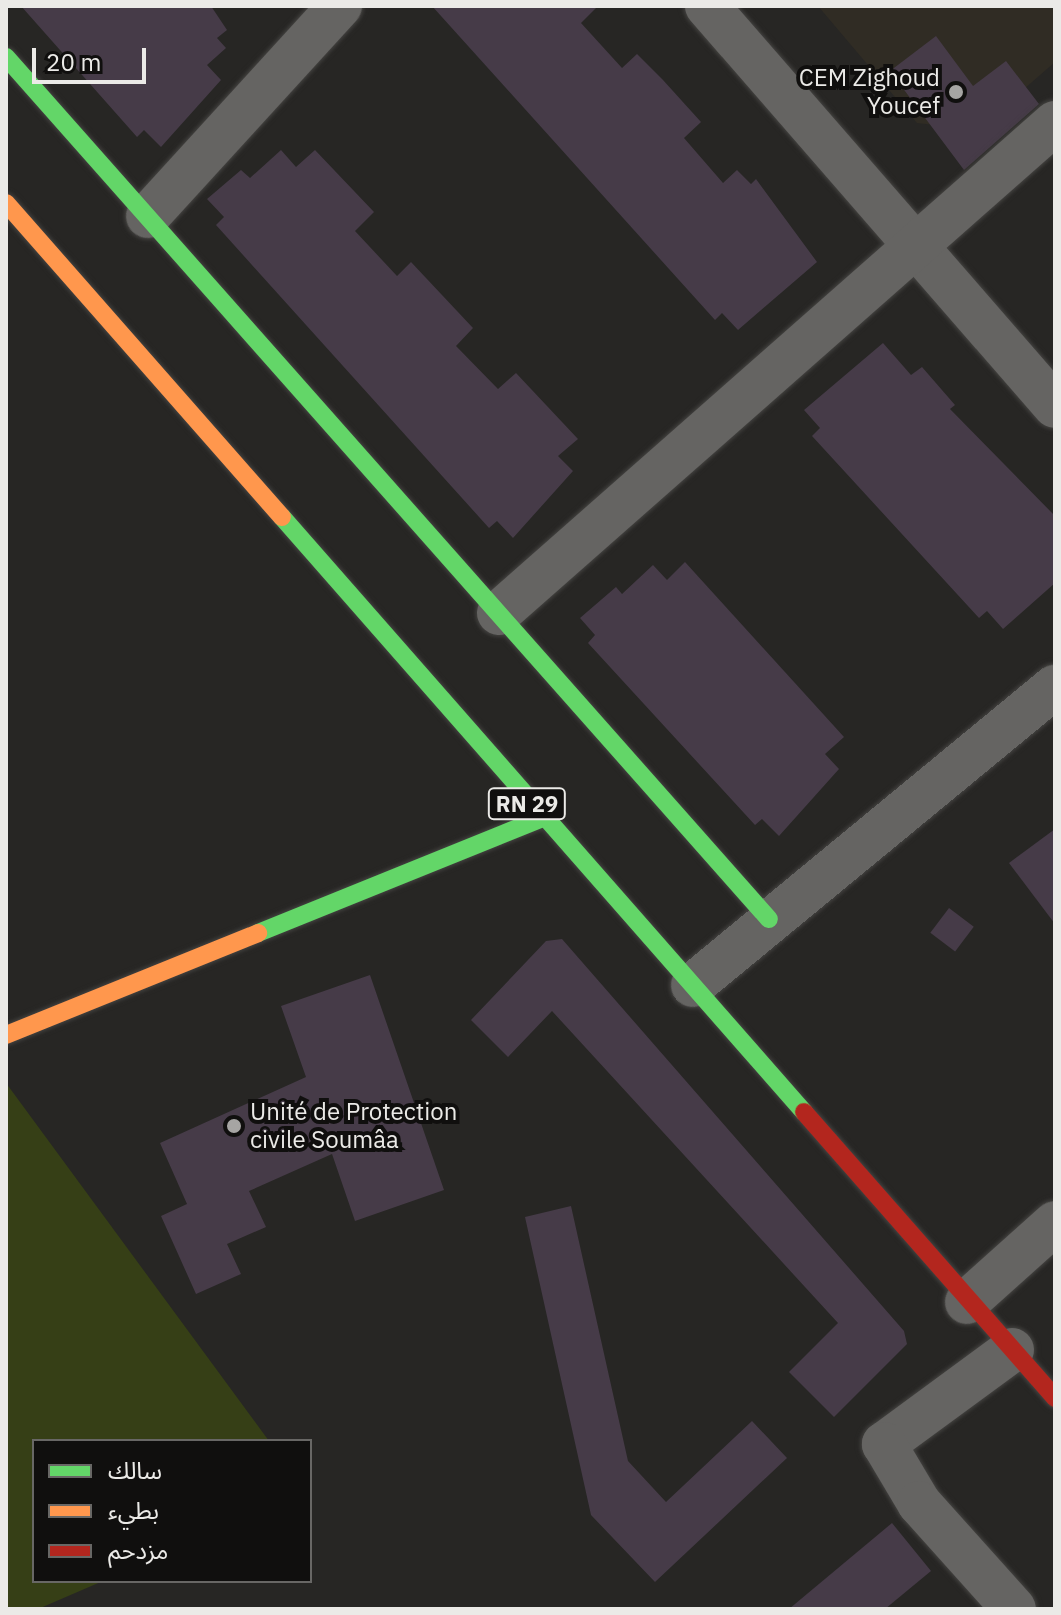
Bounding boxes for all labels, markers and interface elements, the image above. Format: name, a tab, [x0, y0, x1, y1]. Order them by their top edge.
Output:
scale bar	[36, 32, 150, 82]
text: 20 m	[46, 46, 101, 78]
place label: CEM Zighoud Youcef	[799, 64, 940, 120]
marker: CEM Zighoud Youcef	[947, 83, 965, 101]
road number: RN 29	[487, 786, 567, 822]
place label: Unité de Protection civile Soumâa	[250, 1098, 457, 1154]
marker: Unité de Protection civile Soumâa	[225, 1117, 243, 1135]
legend	[32, 1439, 312, 1583]
text: سالك	[108, 1454, 162, 1486]
text: بطيء	[108, 1494, 159, 1526]
text: مزدحم	[108, 1534, 168, 1566]

